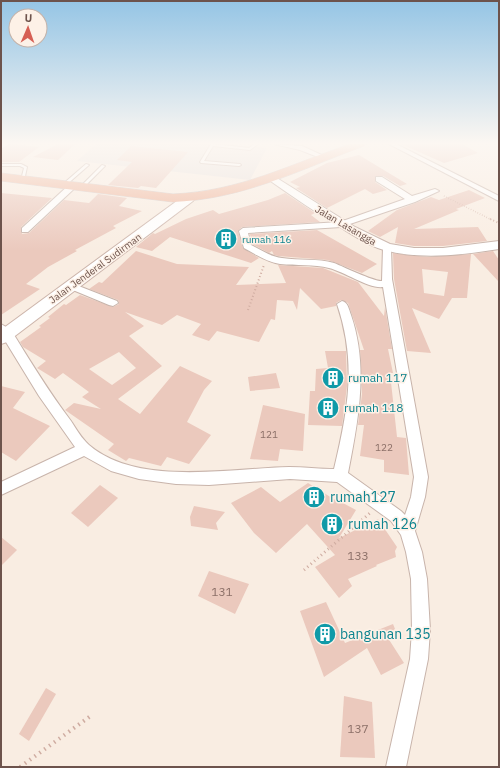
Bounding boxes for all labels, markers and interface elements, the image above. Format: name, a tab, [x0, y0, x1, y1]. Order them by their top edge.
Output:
north arrow	[8, 8, 48, 48]
text: U	[24, 11, 32, 25]
street label: Jalan Lasangga	[313, 203, 379, 249]
building icon: rumah 116	[213, 226, 239, 252]
street label: Jalan Jenderal Sudirman	[46, 230, 144, 306]
place label: rumah 116	[242, 233, 291, 246]
building icon: rumah 117	[320, 365, 346, 391]
place label: rumah 117	[348, 370, 407, 385]
building icon: rumah 118	[315, 395, 341, 421]
place label: rumah 118	[344, 400, 403, 415]
house number: 121	[260, 428, 278, 441]
house number: 122	[375, 441, 393, 454]
building icon: rumah127	[301, 484, 327, 510]
place label: rumah127	[330, 488, 396, 506]
building icon: rumah 126	[319, 511, 345, 537]
place label: rumah 126	[348, 515, 417, 533]
house number: 133	[347, 548, 369, 563]
house number: 131	[211, 584, 233, 599]
building icon: bangunan 135	[312, 621, 338, 647]
place label: bangunan 135	[340, 625, 431, 643]
house number: 137	[347, 721, 369, 736]

